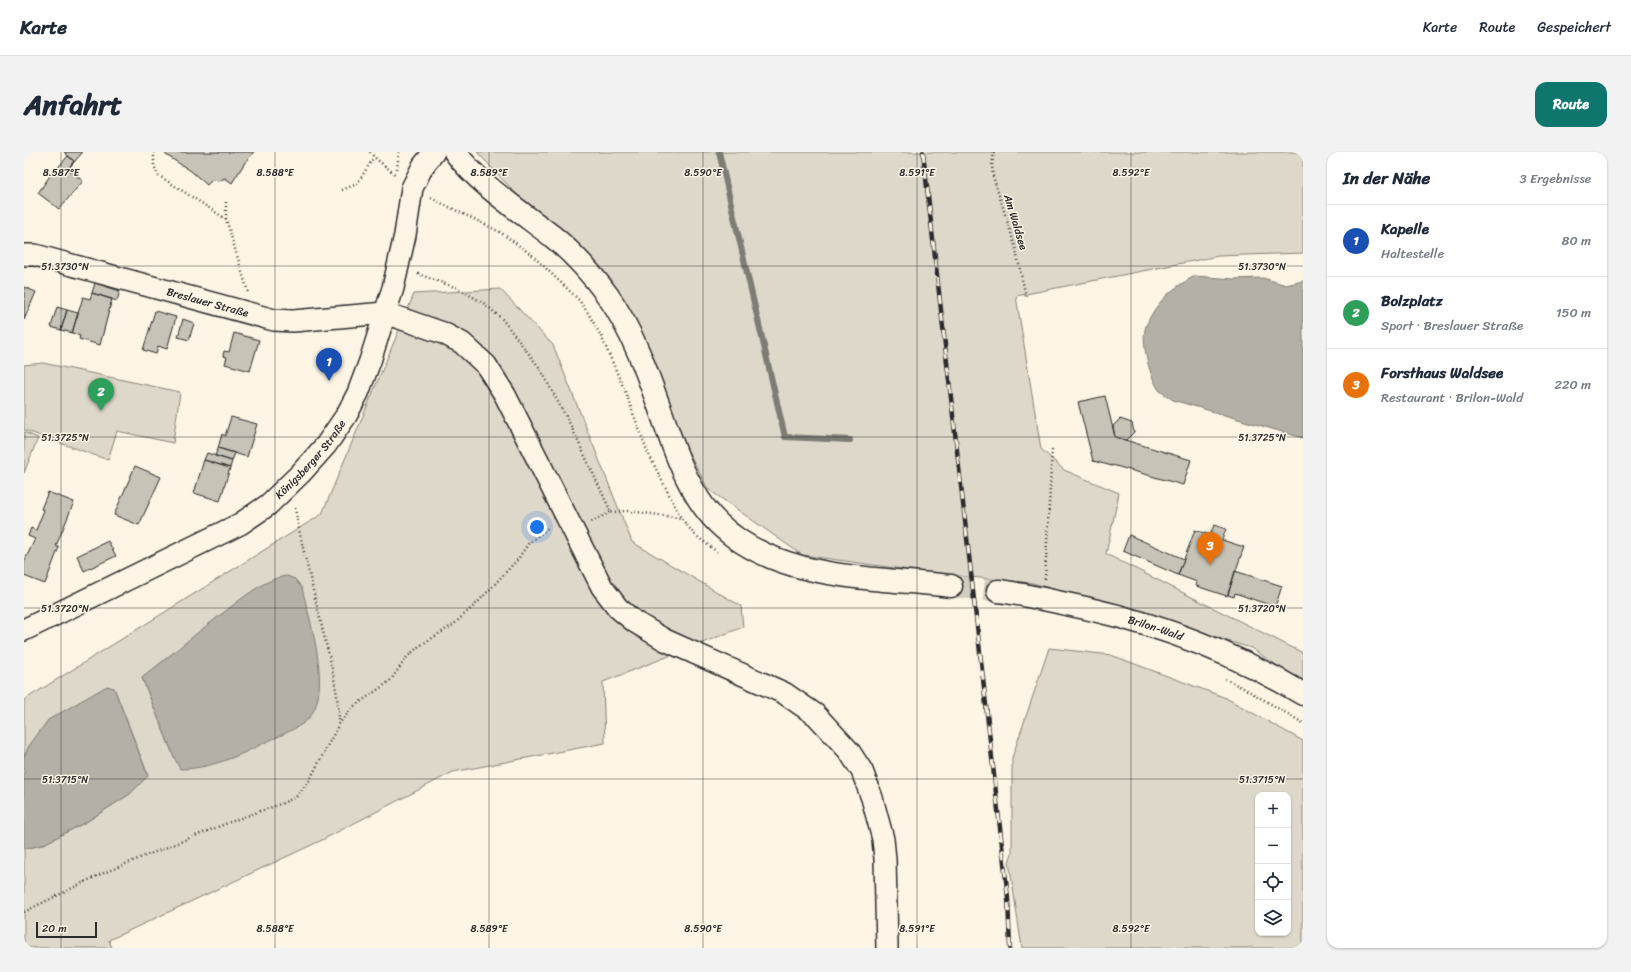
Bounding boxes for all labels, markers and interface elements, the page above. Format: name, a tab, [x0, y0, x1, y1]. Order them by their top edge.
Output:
text: Karte	[20, 11, 67, 44]
text: Karte	[1423, 15, 1457, 40]
text: Route	[1479, 15, 1515, 40]
text: Gespeichert	[1537, 15, 1611, 40]
text: Anfahrt	[24, 80, 122, 129]
button: Route	[1535, 82, 1607, 127]
text: In der Nähe	[1343, 163, 1430, 193]
text: 8.587°E	[43, 164, 81, 182]
text: 8.588°E	[256, 164, 295, 182]
text: 8.589°E	[470, 164, 509, 182]
text: 8.590°E	[684, 164, 723, 182]
text: 8.591°E	[899, 164, 936, 182]
text: 8.592°E	[1113, 164, 1151, 182]
text: 3 Ergebnisse	[1520, 167, 1591, 190]
street label: Am Waldsee	[998, 191, 1033, 253]
text: Kapelle	[1381, 216, 1429, 242]
text: 1	[1353, 229, 1359, 252]
text: 80 m	[1562, 229, 1591, 252]
text: Haltestelle	[1381, 242, 1444, 265]
text: 51.3730°N	[41, 258, 89, 276]
text: 51.3730°N	[1238, 258, 1286, 276]
street label: Breslauer Straße	[164, 282, 252, 323]
text: Bolzplatz	[1381, 288, 1443, 314]
text: 2	[1352, 301, 1360, 324]
text: 150 m	[1556, 301, 1591, 324]
text: Sport · Breslauer Straße	[1381, 314, 1523, 337]
pin: 1	[316, 348, 342, 381]
text: Forsthaus Waldsee	[1381, 360, 1503, 386]
text: 3	[1352, 373, 1360, 396]
text: 220 m	[1554, 373, 1591, 396]
pin: 2	[88, 378, 114, 411]
text: Restaurant · Brilon-Wald	[1381, 386, 1523, 409]
street label: Königsberger Straße	[270, 415, 351, 504]
text: 51.3725°N	[41, 429, 89, 447]
text: 51.3725°N	[1238, 429, 1286, 447]
your location	[527, 517, 547, 537]
pin: 3	[1197, 532, 1223, 565]
text: 51.3720°N	[41, 600, 89, 618]
text: 51.3720°N	[1238, 600, 1286, 618]
street label: Brilon-Wald	[1126, 610, 1187, 646]
text: 51.3715°N	[42, 771, 88, 789]
text: 51.3715°N	[1239, 771, 1285, 789]
map controls	[1255, 792, 1291, 936]
button: +	[1255, 792, 1291, 828]
button: −	[1255, 828, 1291, 864]
button: locate	[1255, 864, 1291, 900]
button: layers	[1255, 900, 1291, 936]
text: 20 m	[42, 919, 67, 938]
scale bar	[36, 920, 97, 939]
text: 8.588°E	[256, 920, 295, 938]
text: 8.589°E	[470, 920, 509, 938]
text: 8.590°E	[684, 920, 723, 938]
text: 8.591°E	[899, 920, 936, 938]
text: 8.592°E	[1113, 920, 1151, 938]

